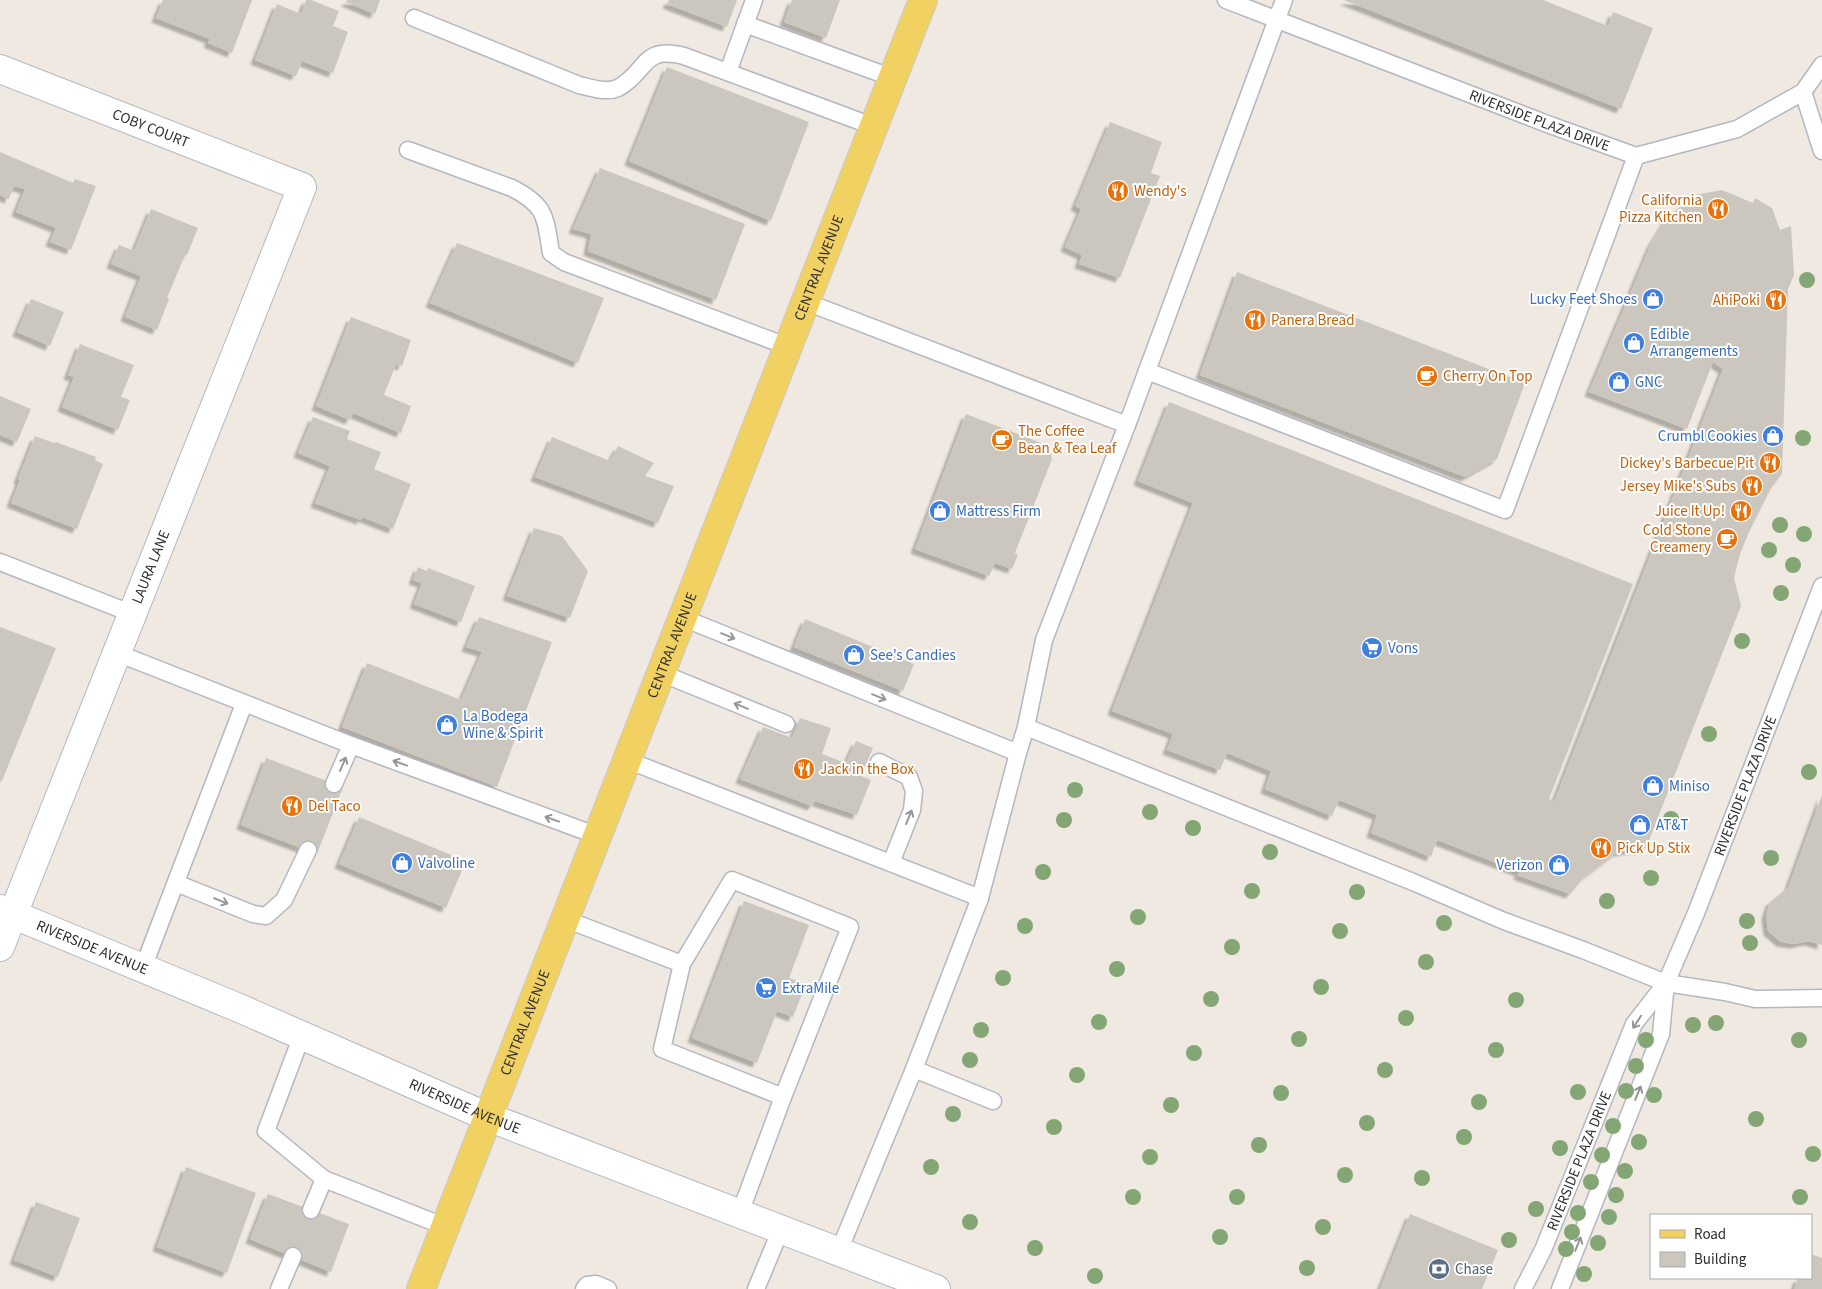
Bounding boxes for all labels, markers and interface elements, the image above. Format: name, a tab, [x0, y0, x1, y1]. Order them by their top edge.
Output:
street label: RIVERSIDE PLAZA DRIVE	[1466, 84, 1613, 156]
street label: COBY COURT	[109, 103, 192, 152]
restaurant icon: Wendy's	[1106, 179, 1130, 203]
place label: Wendy's	[1134, 181, 1187, 202]
place label: California Pizza Kitchen	[1619, 190, 1702, 228]
restaurant icon: California Pizza Kitchen	[1706, 197, 1730, 221]
street label: CENTRAL AVENUE	[789, 212, 849, 324]
shop icon: Lucky Feet Shoes	[1641, 287, 1665, 311]
restaurant icon: AhiPoki	[1764, 288, 1788, 312]
place label: Lucky Feet Shoes	[1529, 289, 1637, 310]
place label: AhiPoki	[1713, 290, 1760, 311]
restaurant icon: Panera Bread	[1243, 308, 1267, 332]
place label: Panera Bread	[1271, 310, 1354, 331]
place label: Edible Arrangements	[1650, 324, 1738, 362]
shop icon: Edible Arrangements	[1622, 331, 1646, 355]
cafe icon: Cherry On Top	[1415, 364, 1439, 388]
place label: Cherry On Top	[1443, 366, 1533, 387]
shop icon: GNC	[1607, 370, 1631, 394]
place label: GNC	[1635, 372, 1663, 393]
place label: The Coffee Bean & Tea Leaf	[1018, 421, 1117, 459]
shop icon: Crumbl Cookies	[1761, 424, 1785, 448]
place label: Crumbl Cookies	[1658, 426, 1757, 447]
cafe icon: The Coffee Bean & Tea Leaf	[990, 428, 1014, 452]
restaurant icon: Dickey's Barbecue Pit	[1758, 451, 1782, 475]
place label: Dickey's Barbecue Pit	[1620, 453, 1754, 474]
restaurant icon: Jersey Mike's Subs	[1740, 474, 1764, 498]
place label: Jersey Mike's Subs	[1620, 476, 1736, 497]
shop icon: Mattress Firm	[928, 499, 952, 523]
restaurant icon: Juice It Up!	[1729, 499, 1753, 523]
place label: Mattress Firm	[956, 501, 1041, 522]
place label: Juice It Up!	[1655, 501, 1725, 522]
place label: Cold Stone Creamery	[1643, 520, 1711, 558]
street label: LAURA LANE	[127, 527, 175, 607]
cafe icon: Cold Stone Creamery	[1715, 527, 1739, 551]
street label: CENTRAL AVENUE	[642, 589, 702, 701]
one-way arrow	[720, 632, 735, 641]
supermarket icon: Vons	[1360, 636, 1384, 660]
place label: Vons	[1388, 638, 1418, 659]
shop icon: See's Candies	[842, 643, 866, 667]
place label: See's Candies	[870, 645, 956, 666]
one-way arrow	[871, 693, 886, 702]
one-way arrow	[734, 700, 749, 710]
place label: La Bodega Wine & Spirit	[463, 706, 543, 744]
street label: RIVERSIDE PLAZA DRIVE	[1708, 712, 1782, 859]
shop icon: La Bodega Wine & Spirit	[435, 713, 459, 737]
one-way arrow	[338, 757, 348, 772]
restaurant icon: Jack in the Box	[792, 757, 816, 781]
one-way arrow	[392, 758, 408, 767]
place label: Jack in the Box	[820, 759, 914, 780]
shop icon: Miniso	[1641, 774, 1665, 798]
place label: Miniso	[1669, 776, 1710, 797]
restaurant icon: Del Taco	[280, 794, 304, 818]
place label: Del Taco	[308, 796, 361, 817]
one-way arrow	[905, 810, 914, 826]
shop icon: AT&T	[1628, 813, 1652, 837]
one-way arrow	[545, 814, 560, 823]
place label: AT&T	[1656, 815, 1689, 836]
restaurant icon: Pick Up Stix	[1589, 836, 1613, 860]
place label: Pick Up Stix	[1617, 838, 1691, 859]
shop icon: Valvoline	[390, 851, 414, 875]
place label: Valvoline	[418, 853, 475, 874]
shop icon: Verizon	[1547, 853, 1571, 877]
place label: Verizon	[1497, 855, 1543, 876]
one-way arrow	[213, 897, 228, 907]
street label: RIVERSIDE AVENUE	[33, 915, 152, 980]
street label: CENTRAL AVENUE	[495, 966, 555, 1079]
supermarket icon: ExtraMile	[754, 976, 778, 1000]
place label: ExtraMile	[782, 978, 839, 999]
one-way arrow	[1632, 1015, 1642, 1029]
street label: RIVERSIDE AVENUE	[406, 1073, 524, 1139]
one-way arrow	[1634, 1085, 1643, 1101]
street label: RIVERSIDE PLAZA DRIVE	[1541, 1088, 1617, 1234]
legend	[1650, 1214, 1812, 1279]
text: Road	[1694, 1224, 1726, 1245]
one-way arrow	[1574, 1237, 1583, 1252]
text: Building	[1694, 1249, 1747, 1270]
bank icon: Chase	[1427, 1257, 1451, 1281]
place label: Chase	[1455, 1259, 1493, 1280]

